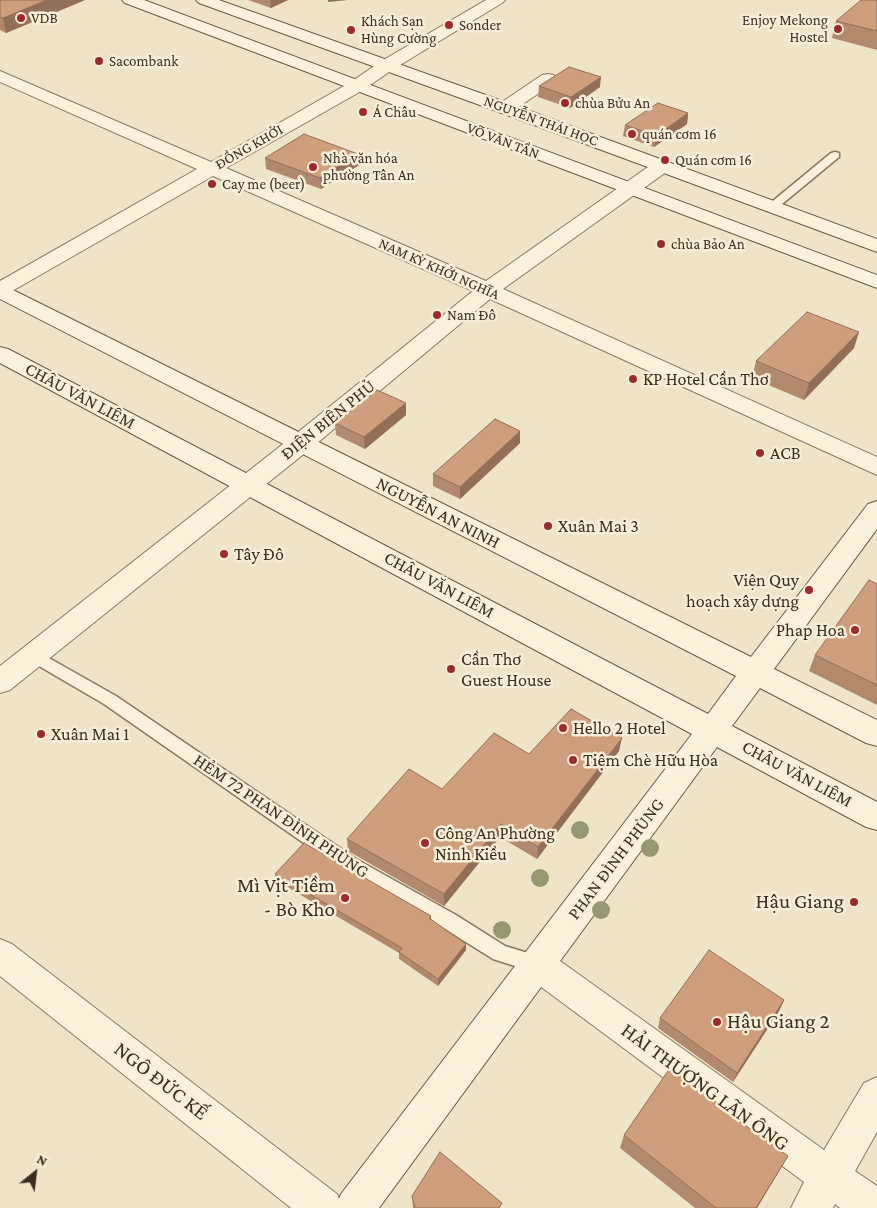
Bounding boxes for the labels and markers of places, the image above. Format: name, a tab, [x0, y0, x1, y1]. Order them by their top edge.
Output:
place label: VDB	[31, 9, 58, 27]
place label: Enjoy Mekong Hostel	[742, 11, 828, 46]
marker: VDB	[15, 12, 27, 24]
place label: Khách Sạn Hùng Cường	[361, 12, 436, 47]
place label: Sonder	[459, 16, 501, 34]
marker: Sonder	[443, 19, 455, 31]
marker: Enjoy Mekong Hostel	[832, 23, 844, 35]
marker: Khách Sạn Hùng Cường	[345, 24, 357, 36]
place label: Sacombank	[109, 52, 178, 70]
marker: Sacombank	[93, 55, 105, 67]
place label: chùa Bửu An	[575, 94, 650, 112]
marker: chùa Bửu An	[559, 97, 571, 109]
place label: Á Châu	[373, 103, 416, 121]
marker: Á Châu	[357, 106, 369, 118]
place label: quán cơm 16	[642, 125, 717, 143]
marker: quán cơm 16	[626, 128, 638, 140]
place label: Nhà văn hóa phường Tân An	[323, 149, 414, 184]
place label: Quán cơm 16	[675, 151, 752, 169]
marker: Quán cơm 16	[659, 154, 671, 166]
marker: Nhà văn hóa phường Tân An	[307, 161, 319, 173]
place label: Cay me (beer)	[222, 175, 305, 193]
marker: Cay me (beer)	[206, 178, 218, 190]
place label: chùa Bảo An	[671, 235, 745, 253]
marker: chùa Bảo An	[655, 238, 667, 250]
place label: Nam Đô	[447, 306, 496, 324]
marker: Nam Đô	[431, 309, 443, 321]
place label: KP Hotel Cần Thơ	[643, 368, 769, 390]
marker: KP Hotel Cần Thơ	[627, 373, 639, 385]
place label: ACB	[770, 442, 801, 464]
marker: ACB	[754, 447, 766, 459]
place label: Xuân Mai 3	[558, 515, 639, 537]
marker: Xuân Mai 3	[542, 520, 554, 532]
place label: Tây Đô	[234, 543, 284, 565]
marker: Tây Đô	[218, 548, 230, 560]
place label: Viện Quy hoạch xây dựng	[686, 569, 799, 612]
marker: Viện Quy hoạch xây dựng	[803, 584, 815, 596]
place label: Phap Hoa	[776, 619, 845, 641]
marker: Phap Hoa	[849, 624, 861, 636]
place label: Cần Thơ Guest House	[461, 648, 552, 691]
marker: Cần Thơ Guest House	[445, 663, 457, 675]
place label: Hello 2 Hotel	[573, 717, 666, 739]
marker: Hello 2 Hotel	[557, 722, 569, 734]
place label: Xuân Mai 1	[51, 723, 129, 745]
marker: Xuân Mai 1	[35, 728, 47, 740]
place label: Tiệm Chè Hữu Hòa	[583, 749, 718, 771]
marker: Tiệm Chè Hữu Hòa	[567, 754, 579, 766]
place label: Công An Phường Ninh Kiều	[435, 822, 555, 864]
marker: Công An Phường Ninh Kiều	[419, 837, 431, 849]
place label: Mì Vịt Tiềm - Bò Kho	[237, 873, 335, 923]
place label: Hậu Giang	[755, 889, 844, 915]
marker: Mì Vịt Tiềm - Bò Kho	[339, 892, 351, 904]
marker: Hậu Giang	[848, 896, 860, 908]
place label: Hậu Giang 2	[727, 1009, 829, 1035]
marker: Hậu Giang 2	[711, 1016, 723, 1028]

